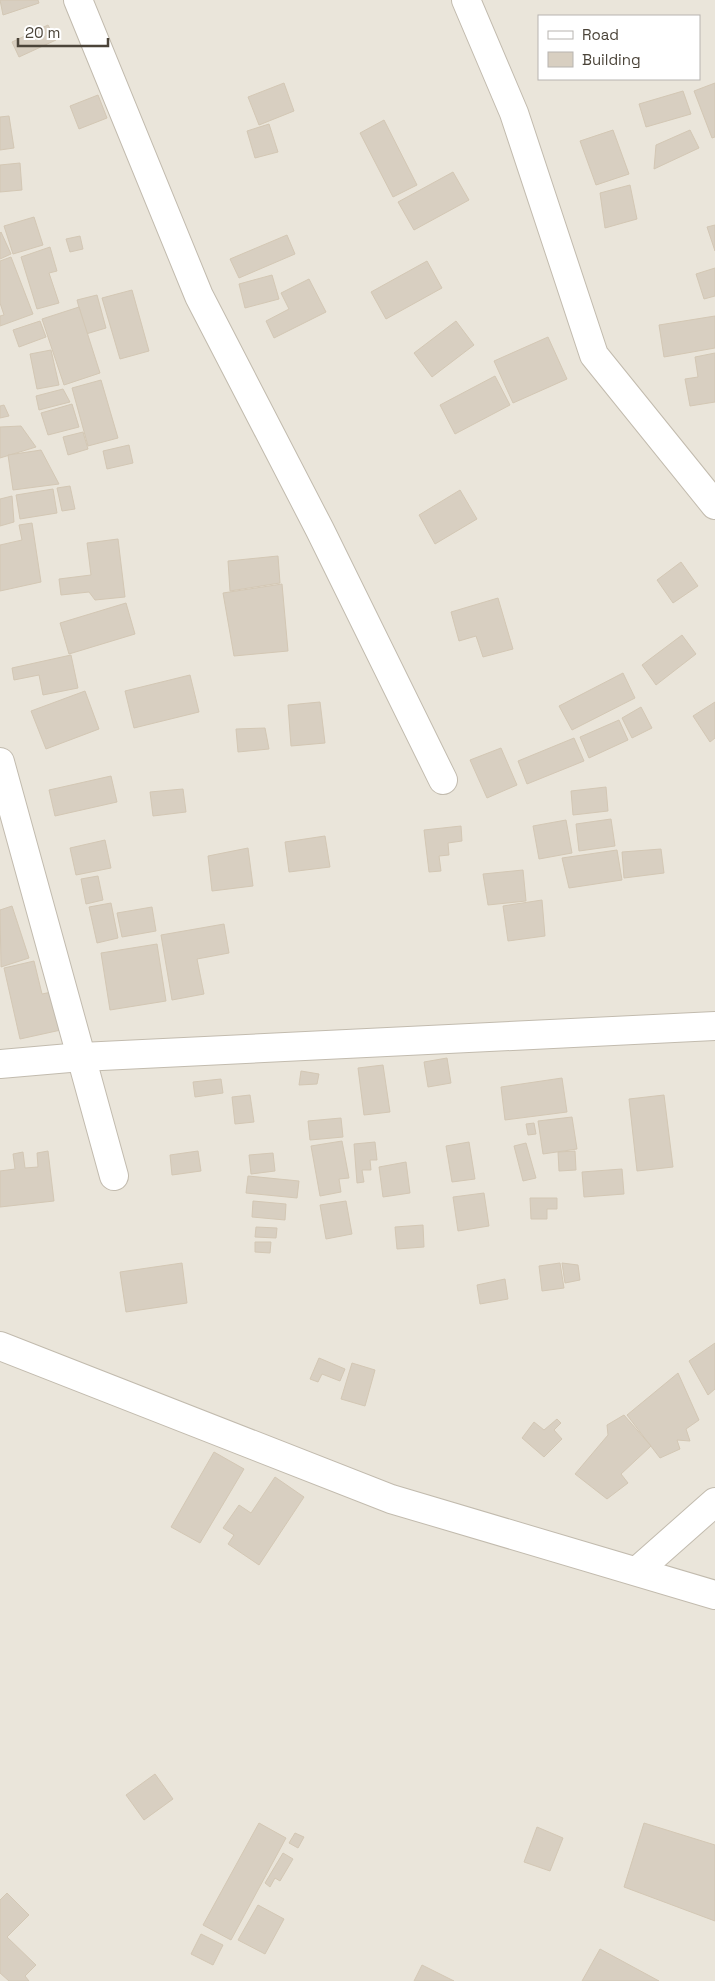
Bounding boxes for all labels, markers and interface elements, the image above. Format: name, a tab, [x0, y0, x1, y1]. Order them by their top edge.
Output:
scale bar	[18, 15, 108, 47]
legend	[538, 15, 700, 80]
text: 20 m	[25, 23, 60, 42]
text: Road	[582, 25, 619, 44]
text: Building	[582, 50, 641, 69]

